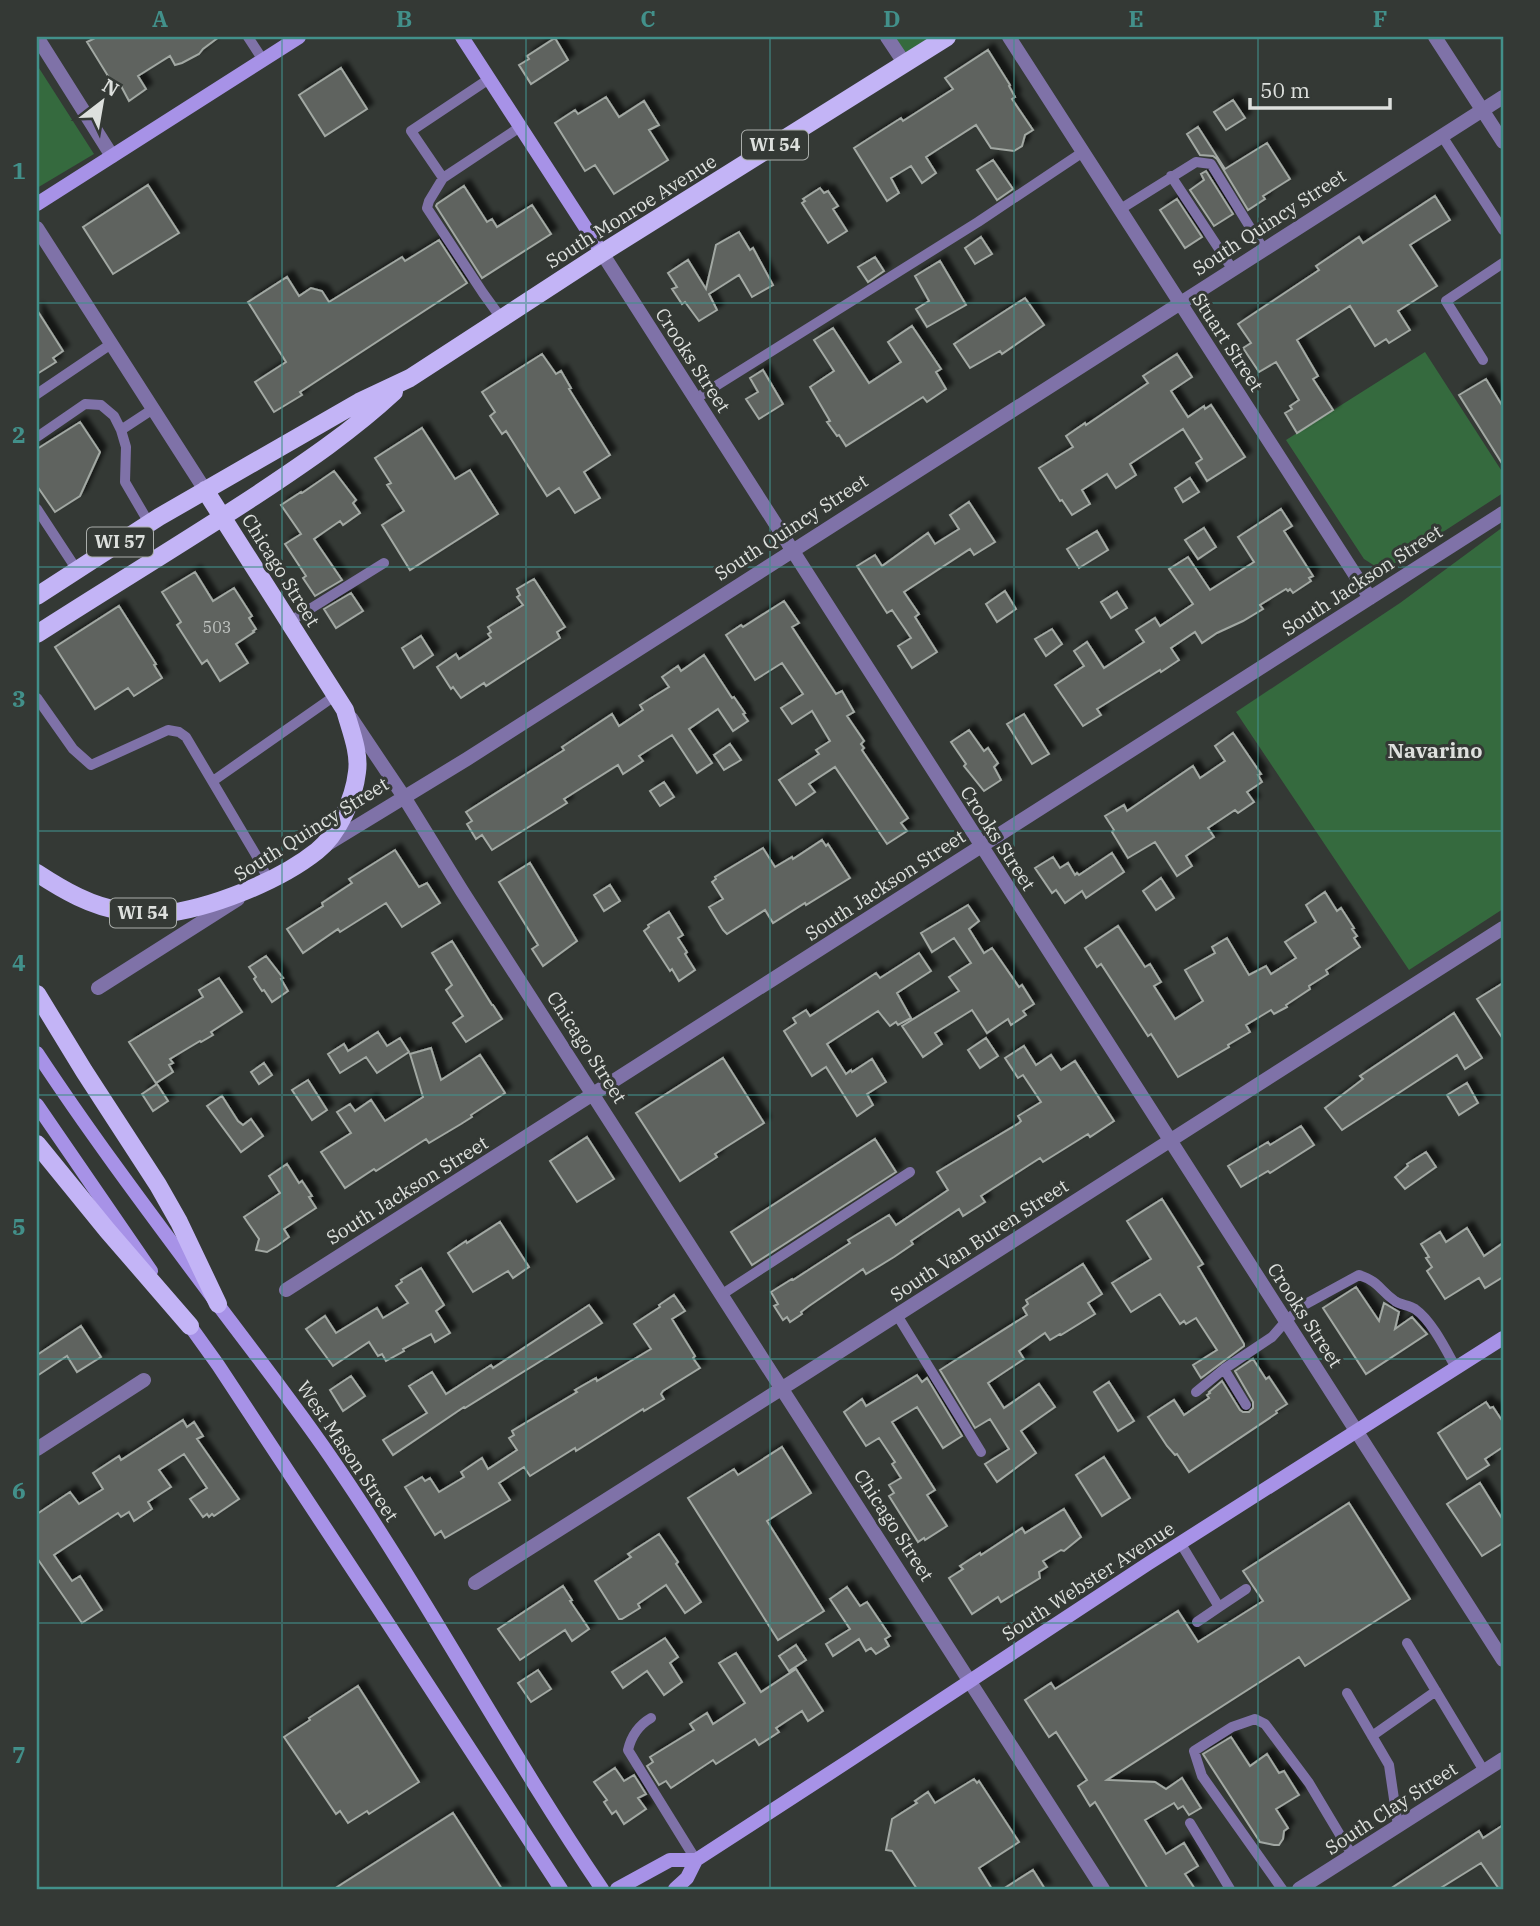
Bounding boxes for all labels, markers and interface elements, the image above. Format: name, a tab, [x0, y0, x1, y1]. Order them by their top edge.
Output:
text: A	[152, 3, 168, 33]
text: B	[396, 3, 412, 33]
text: C	[640, 3, 656, 33]
text: D	[883, 3, 901, 33]
text: E	[1128, 3, 1144, 33]
text: F	[1373, 3, 1387, 33]
north arrow	[66, 66, 136, 136]
scale bar	[1250, 66, 1390, 110]
text: N	[98, 73, 123, 102]
text: 50 m	[1260, 76, 1310, 104]
road number: WI 54	[742, 130, 808, 160]
street label: South Monroe Avenue	[541, 149, 721, 273]
text: 1	[12, 155, 26, 185]
street label: South Quincy Street	[1188, 163, 1350, 280]
street label: Stuart Street	[1187, 288, 1269, 396]
street label: Crooks Street	[650, 303, 736, 417]
text: 2	[12, 419, 26, 449]
street label: South Quincy Street	[710, 468, 872, 585]
street label: Chicago Street	[237, 509, 325, 631]
street label: South Jackson Street	[1277, 519, 1447, 641]
road number: WI 57	[87, 528, 153, 556]
house number: 503	[203, 617, 231, 637]
text: 3	[12, 683, 26, 713]
district label: Navarino	[1388, 736, 1482, 764]
street label: South Quincy Street	[229, 772, 393, 886]
street label: Crooks Street	[955, 781, 1041, 895]
street label: South Jackson Street	[800, 824, 970, 946]
road number: WI 54	[110, 898, 176, 928]
text: 4	[12, 947, 26, 977]
street label: Chicago Street	[542, 986, 632, 1108]
street label: South Jackson Street	[322, 1130, 493, 1250]
street label: South Van Buren Street	[885, 1173, 1073, 1307]
text: 5	[12, 1211, 26, 1241]
street label: Crooks Street	[1262, 1258, 1348, 1372]
street label: West Mason Street	[292, 1376, 404, 1526]
street label: Chicago Street	[849, 1464, 939, 1586]
text: 6	[12, 1475, 26, 1505]
street label: South Webster Avenue	[997, 1516, 1179, 1646]
text: 7	[12, 1739, 26, 1769]
street label: South Clay Street	[1320, 1756, 1462, 1860]

